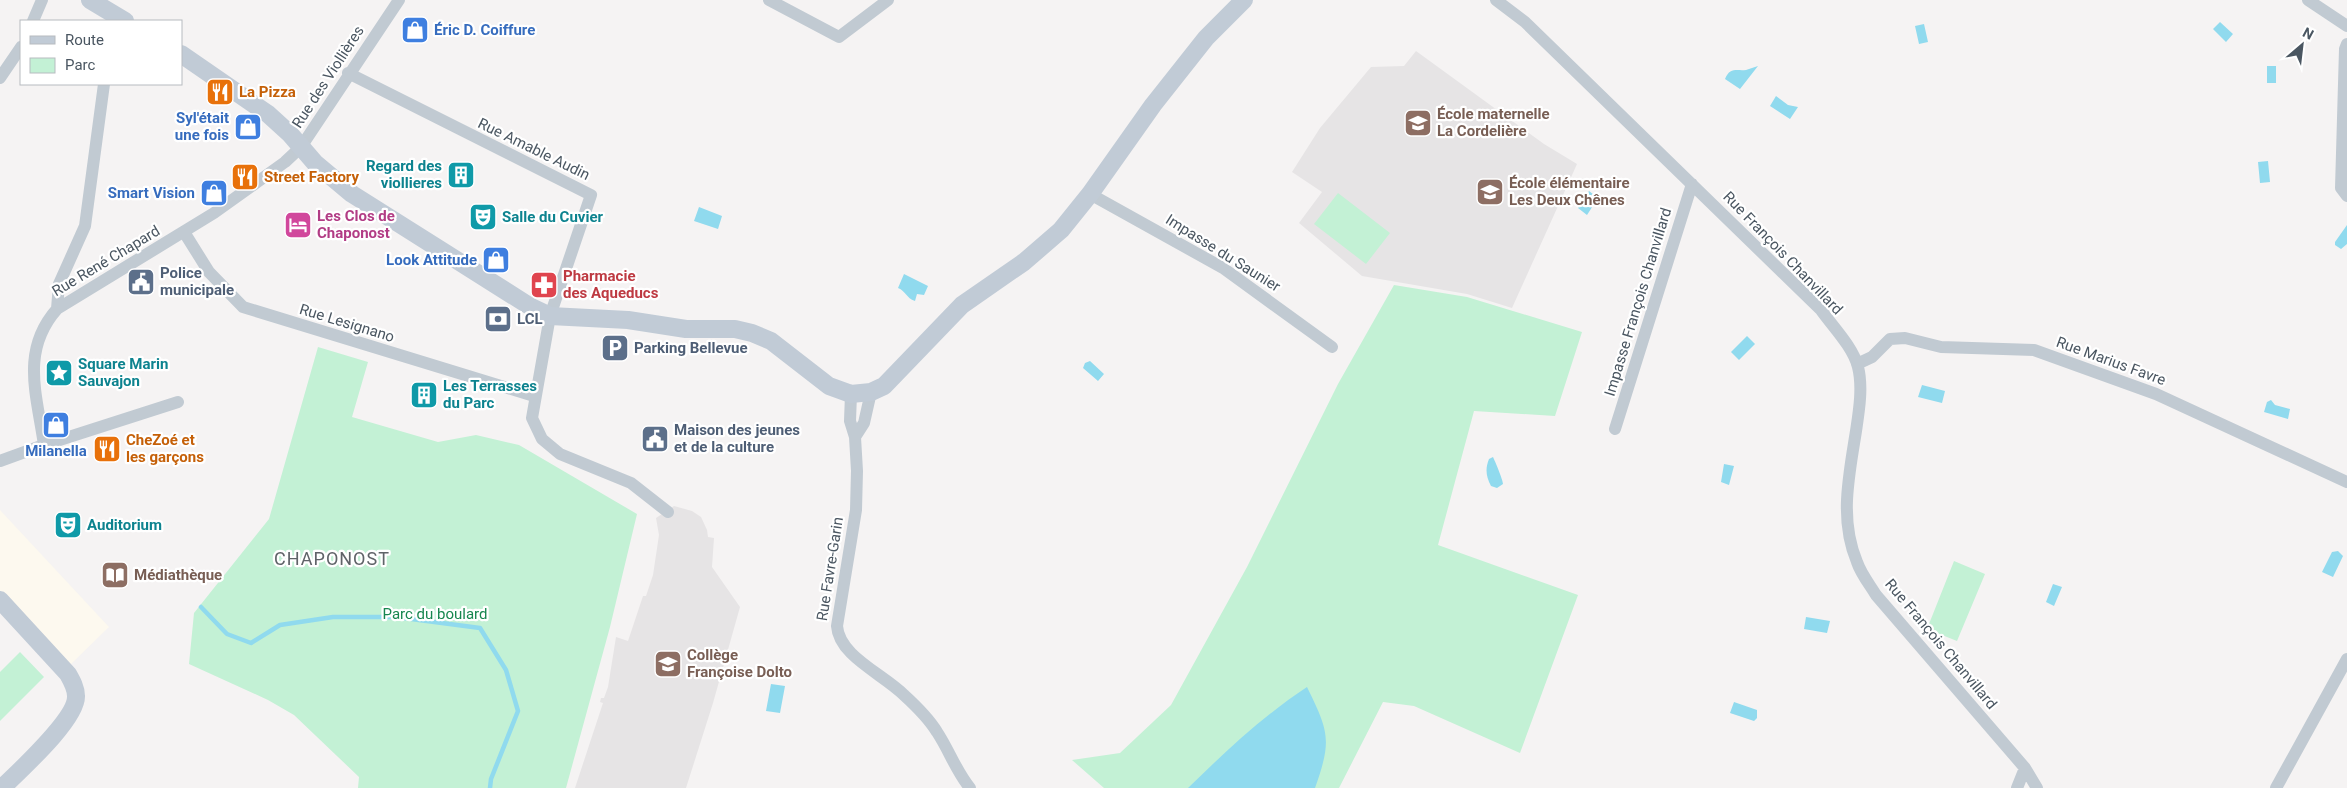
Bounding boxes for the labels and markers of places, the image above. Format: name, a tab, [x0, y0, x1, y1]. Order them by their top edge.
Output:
shop icon: Éric D. Coiffure	[400, 15, 430, 45]
place label: Éric D. Coiffure	[434, 21, 535, 39]
restaurant icon: La Pizza	[205, 77, 235, 107]
place label: La Pizza	[239, 83, 296, 101]
place label: École maternelle La Cordelière	[1437, 105, 1550, 140]
school or university icon: École maternelle La Cordelière	[1403, 108, 1433, 138]
place label: Syl'était une fois	[175, 109, 229, 144]
shop icon: Syl'était une fois	[233, 112, 263, 142]
place label: Regard des viollieres	[366, 157, 442, 192]
building icon: Regard des viollieres	[446, 160, 476, 190]
restaurant icon: Street Factory	[230, 162, 260, 192]
place label: Street Factory	[264, 168, 359, 186]
place label: École élémentaire Les Deux Chênes	[1509, 174, 1630, 209]
school or university icon: École élémentaire Les Deux Chênes	[1475, 177, 1505, 207]
shop icon: Smart Vision	[199, 178, 229, 208]
place label: Smart Vision	[108, 184, 195, 202]
theatre icon: Salle du Cuvier	[468, 202, 498, 232]
place label: Les Clos de Chaponost	[317, 207, 395, 242]
place label: Salle du Cuvier	[502, 208, 603, 226]
hotel icon: Les Clos de Chaponost	[283, 210, 313, 240]
shop icon: Look Attitude	[481, 245, 511, 275]
place label: Look Attitude	[386, 251, 477, 269]
place label: Police municipale	[160, 264, 234, 299]
public building icon: Police municipale	[126, 267, 156, 297]
place label: Pharmacie des Aqueducs	[563, 267, 659, 302]
pharmacy icon: Pharmacie des Aqueducs	[529, 270, 559, 300]
bank icon: LCL	[483, 304, 513, 334]
place label: LCL	[517, 310, 543, 328]
parking icon: Parking Bellevue	[600, 333, 630, 363]
place label: Parking Bellevue	[634, 339, 748, 357]
place label: Square Marin Sauvajon	[78, 355, 168, 390]
place icon: Square Marin Sauvajon	[44, 358, 74, 388]
place label: Les Terrasses du Parc	[443, 377, 537, 412]
building icon: Les Terrasses du Parc	[409, 380, 439, 410]
shop icon: Milanella	[41, 410, 71, 440]
place label: Maison des jeunes et de la culture	[674, 421, 800, 456]
public building icon: Maison des jeunes et de la culture	[640, 424, 670, 454]
place label: CheZoé et les garçons	[126, 431, 204, 466]
restaurant icon: CheZoé et les garçons	[92, 434, 122, 464]
place label: Milanella	[25, 442, 87, 460]
theatre icon: Auditorium	[53, 510, 83, 540]
place label: Auditorium	[87, 516, 162, 534]
library icon: Médiathèque	[100, 560, 130, 590]
place label: Médiathèque	[134, 566, 222, 584]
place label: Collège Françoise Dolto	[687, 646, 792, 681]
school or university icon: Collège Françoise Dolto	[653, 649, 683, 679]

